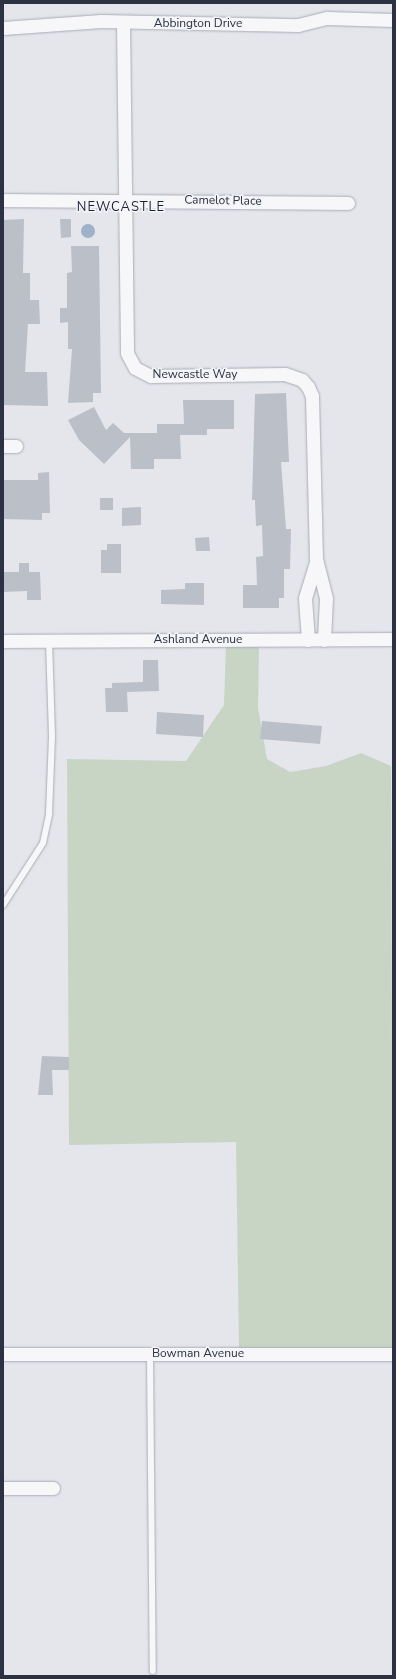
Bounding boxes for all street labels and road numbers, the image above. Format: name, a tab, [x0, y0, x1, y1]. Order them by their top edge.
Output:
street label: Abbington Drive	[154, 17, 242, 31]
street label: Camelot Place	[184, 193, 262, 209]
street label: Newcastle Way	[153, 368, 237, 382]
street label: Ashland Avenue	[154, 633, 242, 647]
street label: Bowman Avenue	[152, 1347, 244, 1361]

